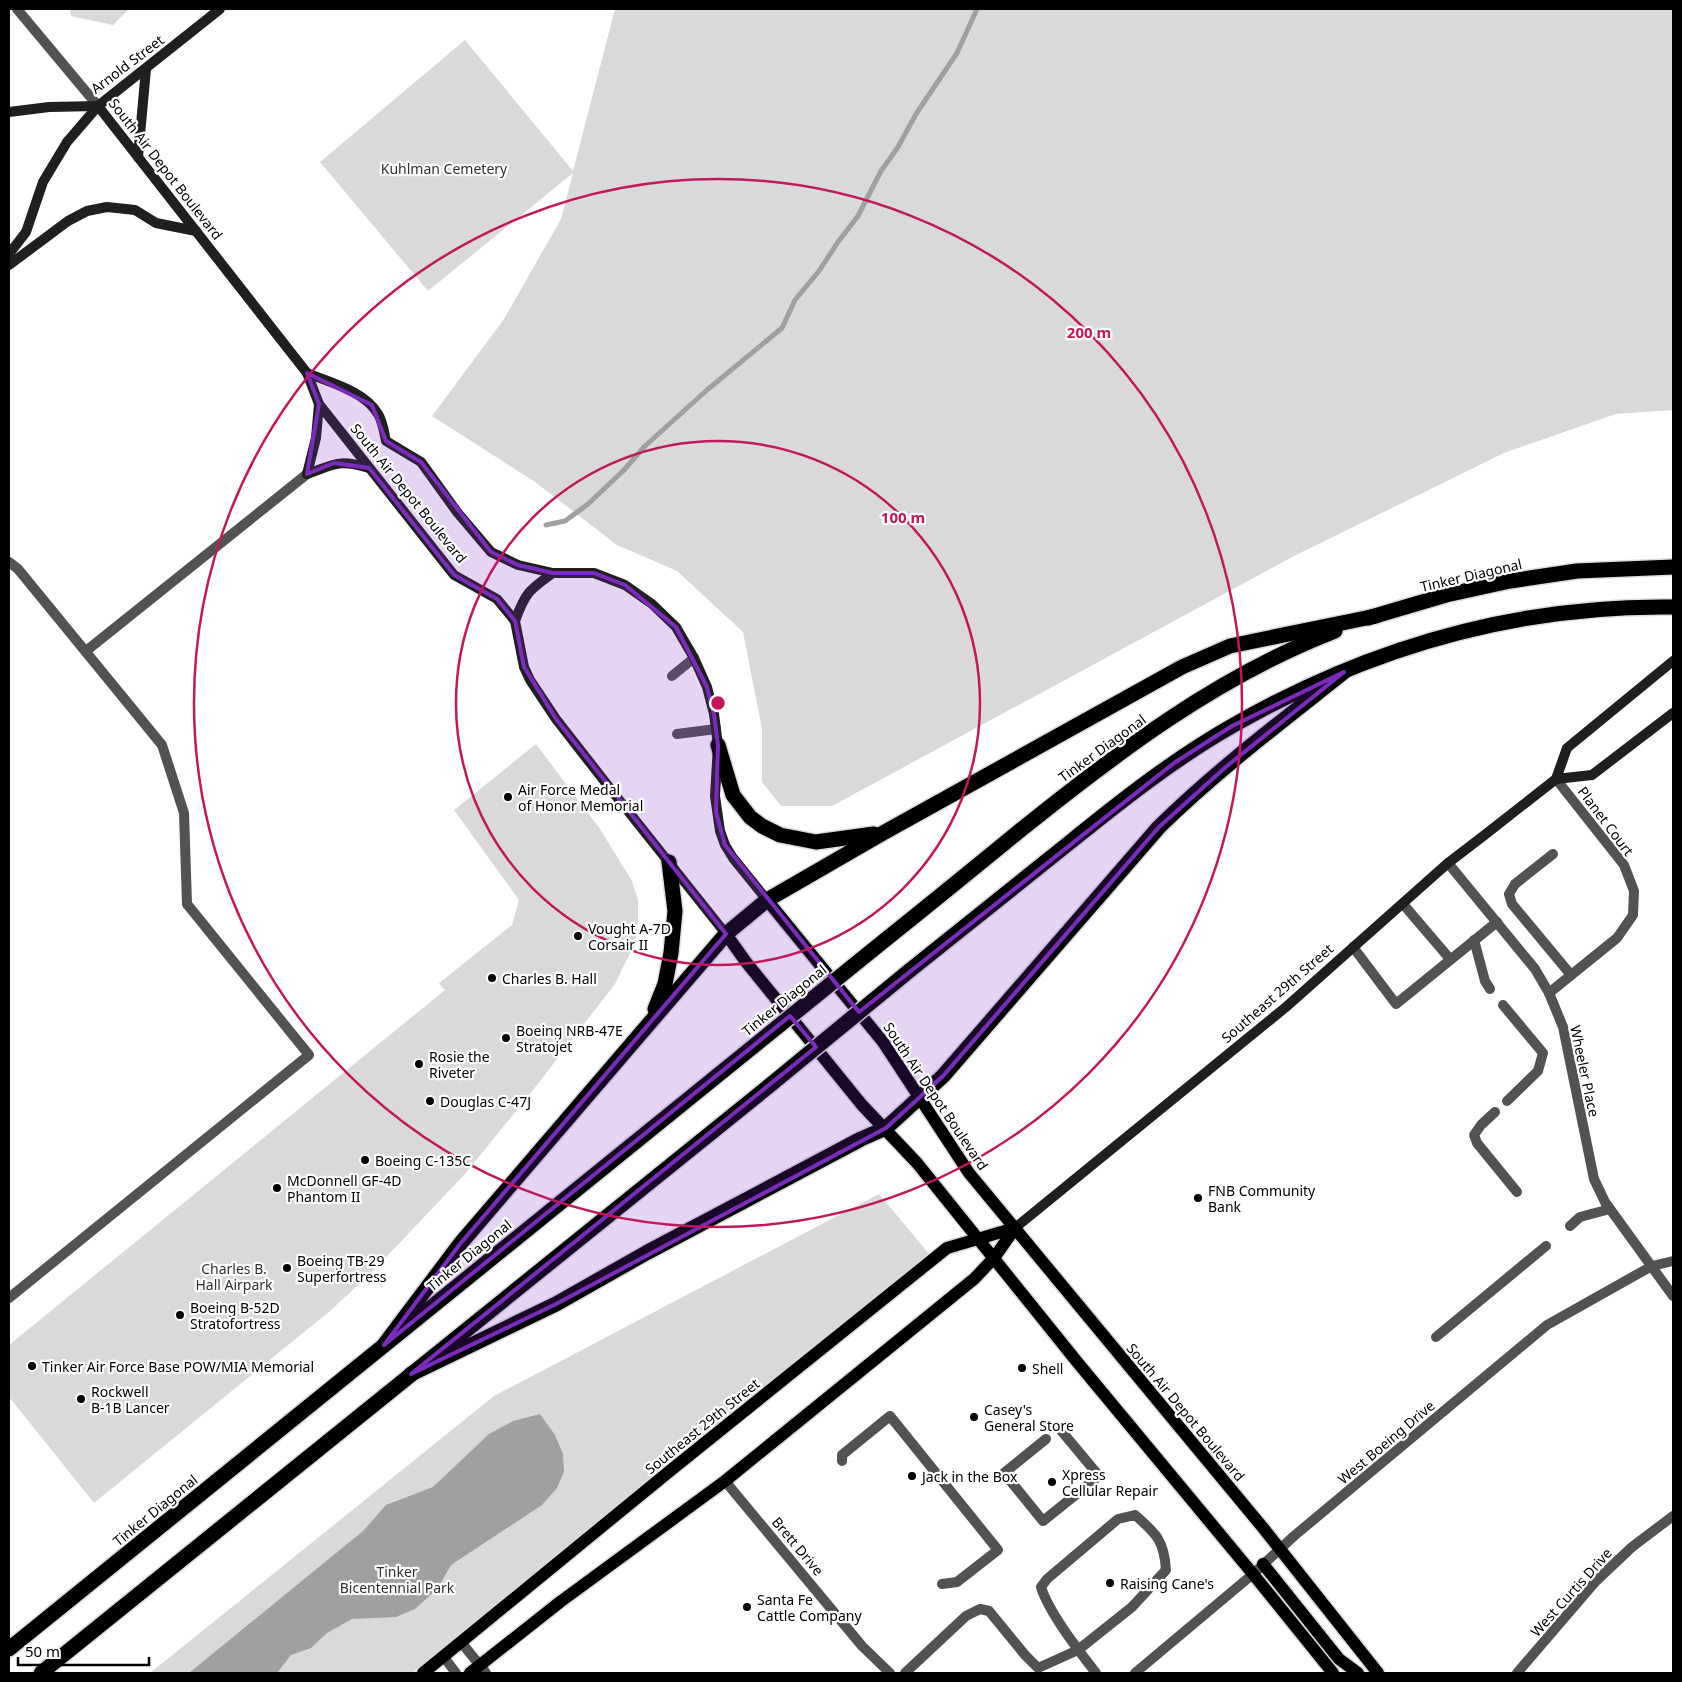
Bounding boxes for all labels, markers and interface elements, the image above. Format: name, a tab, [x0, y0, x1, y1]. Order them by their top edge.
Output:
street label: Arnold Street	[87, 30, 167, 98]
street label: South Air Depot Boulevard	[105, 94, 227, 244]
park label: Kuhlman Cemetery	[381, 159, 508, 178]
text: 200 m	[1067, 322, 1111, 342]
street label: South Air Depot Boulevard	[347, 419, 471, 567]
text: 100 m	[881, 507, 925, 527]
street label: Tinker Diagonal	[1418, 554, 1524, 596]
centre of rings	[709, 694, 727, 712]
street label: Tinker Diagonal	[1054, 710, 1150, 786]
place label: Air Force Medal of Honor Memorial	[518, 780, 643, 815]
street label: Planet Court	[1574, 783, 1638, 859]
marker: Air Force Medal of Honor Memorial	[502, 791, 514, 803]
place label: Vought A-7D Corsair II	[588, 919, 671, 954]
marker: Vought A-7D Corsair II	[572, 930, 584, 942]
street label: Southeast 29th Street	[1217, 939, 1337, 1047]
street label: Tinker Diagonal	[738, 960, 830, 1040]
place label: Charles B. Hall	[502, 969, 597, 988]
marker: Charles B. Hall	[486, 972, 498, 984]
street label: South Air Depot Boulevard	[879, 1018, 993, 1174]
place label: Boeing NRB-47E Stratojet	[516, 1021, 623, 1056]
street label: Wheeler Place	[1566, 1024, 1604, 1119]
marker: Boeing NRB-47E Stratojet	[500, 1032, 512, 1044]
place label: Rosie the Riveter	[429, 1047, 490, 1082]
marker: Rosie the Riveter	[413, 1058, 425, 1070]
place label: Douglas C-47J	[440, 1092, 531, 1111]
marker: Douglas C-47J	[424, 1095, 436, 1107]
place label: Boeing C-135C	[375, 1151, 471, 1170]
marker: Boeing C-135C	[359, 1154, 371, 1166]
place label: McDonnell GF-4D Phantom II	[287, 1171, 401, 1206]
place label: FNB Community Bank	[1208, 1181, 1316, 1216]
marker: McDonnell GF-4D Phantom II	[271, 1182, 283, 1194]
marker: FNB Community Bank	[1192, 1192, 1204, 1204]
street label: Tinker Diagonal	[423, 1215, 515, 1295]
place label: Boeing TB-29 Superfortress	[297, 1251, 387, 1286]
park label: Charles B. Hall Airpark	[195, 1259, 273, 1294]
marker: Boeing TB-29 Superfortress	[281, 1262, 293, 1274]
place label: Boeing B-52D Stratofortress	[190, 1298, 281, 1333]
marker: Boeing B-52D Stratofortress	[174, 1309, 186, 1321]
street label: South Air Depot Boulevard	[1123, 1339, 1249, 1485]
place label: Tinker Air Force Base POW/MIA Memorial	[42, 1357, 314, 1376]
place label: Shell	[1032, 1359, 1063, 1378]
marker: Tinker Air Force Base POW/MIA Memorial	[26, 1360, 38, 1372]
marker: Shell	[1016, 1362, 1028, 1374]
street label: Southeast 29th Street	[641, 1374, 763, 1478]
place label: Rockwell B-1B Lancer	[91, 1382, 170, 1417]
marker: Rockwell B-1B Lancer	[75, 1393, 87, 1405]
street label: West Boeing Drive	[1334, 1396, 1438, 1488]
place label: Casey's General Store	[984, 1400, 1074, 1435]
marker: Casey's General Store	[968, 1411, 980, 1423]
place label: Xpress Cellular Repair	[1062, 1465, 1158, 1500]
place label: Jack in the Box	[920, 1467, 1018, 1486]
street label: Tinker Diagonal	[109, 1470, 201, 1550]
marker: Jack in the Box	[906, 1470, 918, 1482]
marker: Xpress Cellular Repair	[1046, 1476, 1058, 1488]
street label: Brett Drive	[768, 1513, 828, 1579]
street label: West Curtis Drive	[1526, 1544, 1616, 1640]
park label: Tinker Bicentennial Park	[340, 1562, 455, 1597]
place label: Raising Cane's	[1120, 1574, 1214, 1593]
marker: Raising Cane's	[1104, 1577, 1116, 1589]
place label: Santa Fe Cattle Company	[757, 1590, 862, 1625]
marker: Santa Fe Cattle Company	[741, 1601, 753, 1613]
scale bar	[18, 1634, 149, 1666]
text: 50 m	[25, 1641, 60, 1661]

